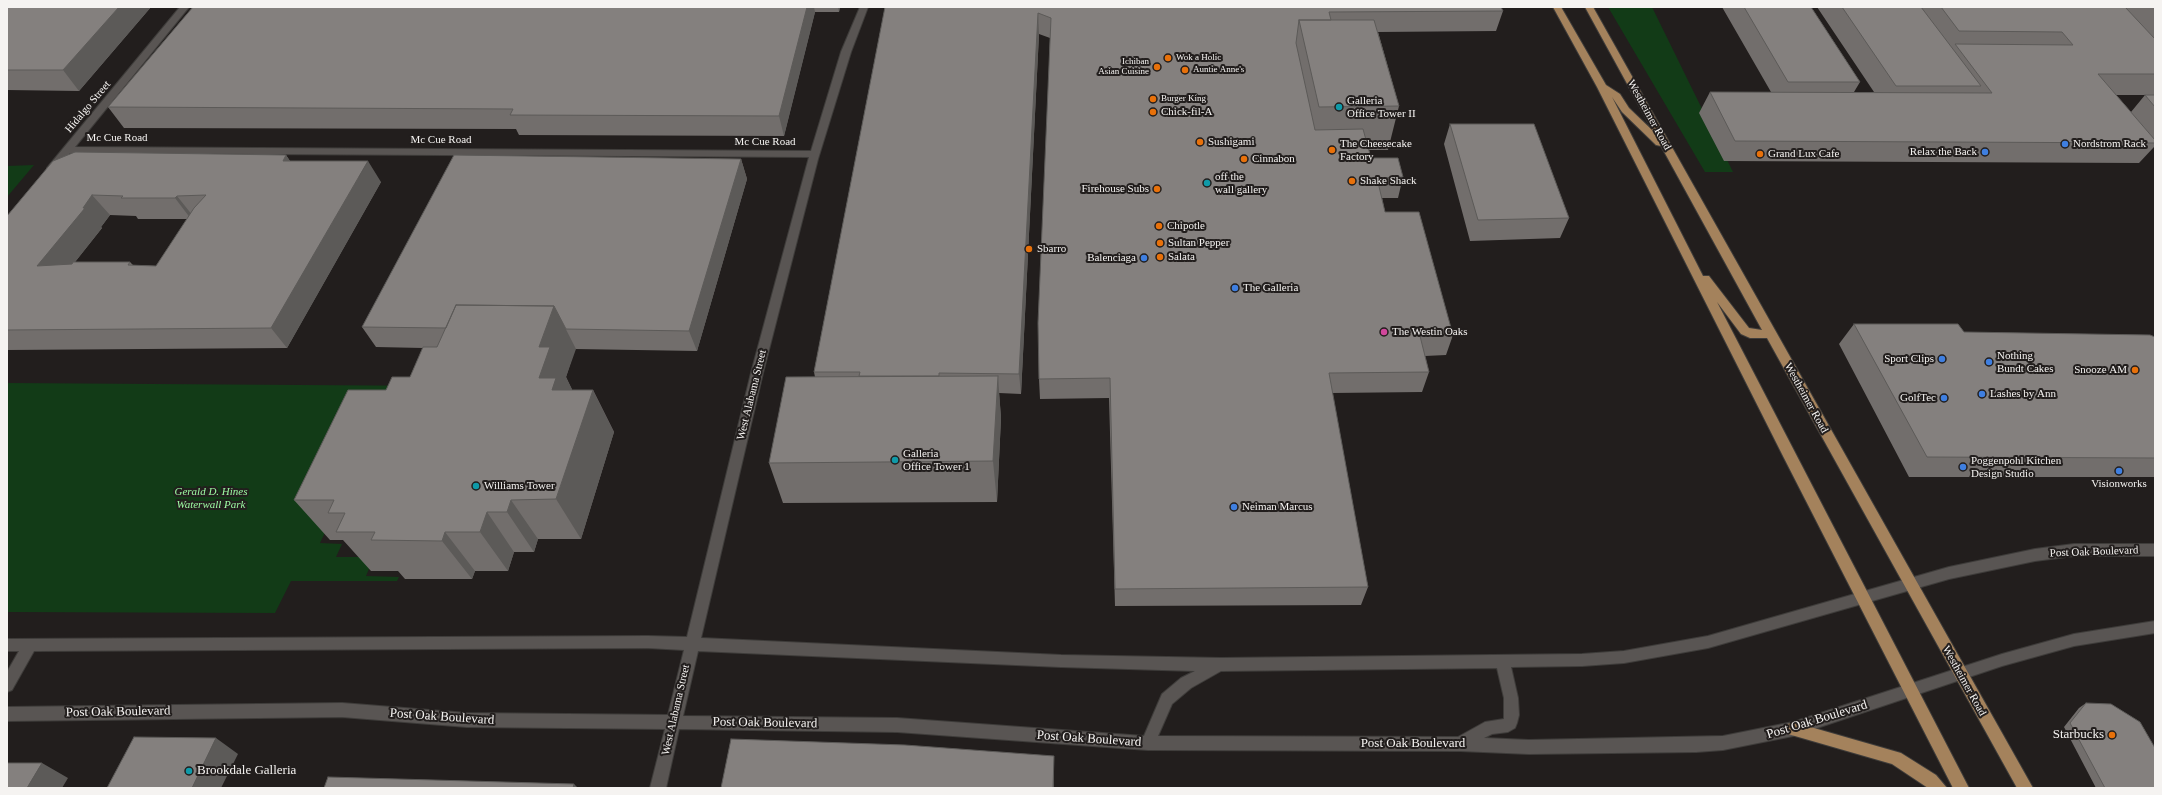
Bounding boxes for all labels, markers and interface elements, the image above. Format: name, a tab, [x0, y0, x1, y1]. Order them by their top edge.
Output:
marker: Wok a Holic	[1163, 53, 1173, 63]
place label: Wok a Holic	[1176, 53, 1221, 63]
place label: Ichiban Asian Cuisine	[1098, 57, 1149, 78]
marker: Ichiban Asian Cuisine	[1152, 62, 1162, 72]
marker: Auntie Anne's	[1180, 65, 1190, 75]
place label: Auntie Anne's	[1193, 65, 1244, 75]
street label: Hidalgo Street	[62, 78, 114, 136]
street label: Westheimer Road	[1624, 78, 1674, 152]
marker: Burger King	[1148, 94, 1158, 104]
place label: Burger King	[1161, 94, 1206, 104]
place label: Galleria Office Tower II	[1347, 94, 1416, 120]
marker: Galleria Office Tower II	[1334, 102, 1344, 112]
place label: Chick-fil-A	[1161, 105, 1212, 119]
marker: Chick-fil-A	[1148, 107, 1158, 117]
street label: Mc Cue Road	[86, 131, 148, 145]
street label: Mc Cue Road	[410, 133, 472, 147]
street label: Mc Cue Road	[734, 135, 796, 149]
place label: Sushigami	[1208, 135, 1254, 149]
marker: Sushigami	[1195, 137, 1205, 147]
place label: The Cheesecake Factory	[1340, 137, 1412, 163]
place label: Nordstrom Rack	[2073, 137, 2146, 151]
marker: Nordstrom Rack	[2060, 139, 2070, 149]
marker: The Cheesecake Factory	[1327, 145, 1337, 155]
place label: Relax the Back	[1910, 145, 1977, 159]
place label: Grand Lux Cafe	[1768, 147, 1839, 161]
marker: Relax the Back	[1980, 147, 1990, 157]
marker: Grand Lux Cafe	[1755, 149, 1765, 159]
place label: Cinnabon	[1252, 152, 1295, 166]
marker: Cinnabon	[1239, 154, 1249, 164]
place label: off the wall gallery	[1215, 170, 1267, 196]
place label: Shake Shack	[1360, 174, 1417, 188]
marker: Shake Shack	[1347, 176, 1357, 186]
marker: off the wall gallery	[1202, 178, 1212, 188]
place label: Firehouse Subs	[1081, 182, 1149, 196]
marker: Firehouse Subs	[1152, 184, 1162, 194]
place label: Chipotle	[1167, 219, 1205, 233]
marker: Chipotle	[1154, 221, 1164, 231]
place label: Sultan Pepper	[1168, 236, 1229, 250]
marker: Sultan Pepper	[1155, 238, 1165, 248]
place label: Sbarro	[1037, 242, 1066, 256]
marker: Sbarro	[1024, 244, 1034, 254]
place label: Salata	[1168, 250, 1195, 264]
place label: Balenciaga	[1087, 251, 1136, 265]
marker: Salata	[1155, 252, 1165, 262]
marker: Balenciaga	[1139, 253, 1149, 263]
place label: The Galleria	[1243, 281, 1298, 295]
marker: The Galleria	[1230, 283, 1240, 293]
place label: The Westin Oaks	[1392, 325, 1467, 339]
marker: The Westin Oaks	[1379, 327, 1389, 337]
street label: West Alabama Street	[734, 348, 770, 442]
place label: Nothing Bundt Cakes	[1997, 349, 2054, 375]
place label: Sport Clips	[1884, 352, 1934, 366]
marker: Sport Clips	[1937, 354, 1947, 364]
marker: Nothing Bundt Cakes	[1984, 357, 1994, 367]
street label: Westheimer Road	[1781, 361, 1831, 435]
place label: Snooze AM	[2074, 363, 2127, 377]
marker: Snooze AM	[2130, 365, 2140, 375]
place label: Lashes by Ann	[1990, 387, 2056, 401]
marker: Lashes by Ann	[1977, 389, 1987, 399]
place label: GolfTec	[1900, 391, 1936, 405]
marker: GolfTec	[1939, 393, 1949, 403]
place label: Galleria Office Tower 1	[903, 447, 970, 473]
place label: Poggenpohl Kitchen Design Studio	[1971, 454, 2061, 480]
marker: Galleria Office Tower 1	[890, 455, 900, 465]
marker: Poggenpohl Kitchen Design Studio	[1958, 462, 1968, 472]
marker: Visionworks	[2114, 466, 2124, 476]
place label: Visionworks	[2091, 477, 2147, 491]
place label: Williams Tower	[484, 479, 555, 493]
marker: Williams Tower	[471, 481, 481, 491]
park label: Gerald D. Hines Waterwall Park	[174, 485, 248, 511]
place label: Neiman Marcus	[1242, 500, 1313, 514]
marker: Neiman Marcus	[1229, 502, 1239, 512]
street label: Post Oak Boulevard	[2049, 544, 2139, 560]
street label: Westheimer Road	[1939, 644, 1989, 718]
street label: West Alabama Street	[659, 663, 693, 757]
street label: Post Oak Boulevard	[1765, 697, 1869, 743]
street label: Post Oak Boulevard	[66, 703, 170, 721]
street label: Post Oak Boulevard	[389, 706, 495, 728]
street label: Post Oak Boulevard	[713, 714, 817, 732]
place label: Starbucks	[2053, 727, 2104, 743]
street label: Post Oak Boulevard	[1036, 728, 1142, 750]
marker: Starbucks	[2107, 730, 2117, 740]
street label: Post Oak Boulevard	[1361, 736, 1465, 752]
place label: Brookdale Galleria	[197, 763, 296, 779]
marker: Brookdale Galleria	[184, 766, 194, 776]

